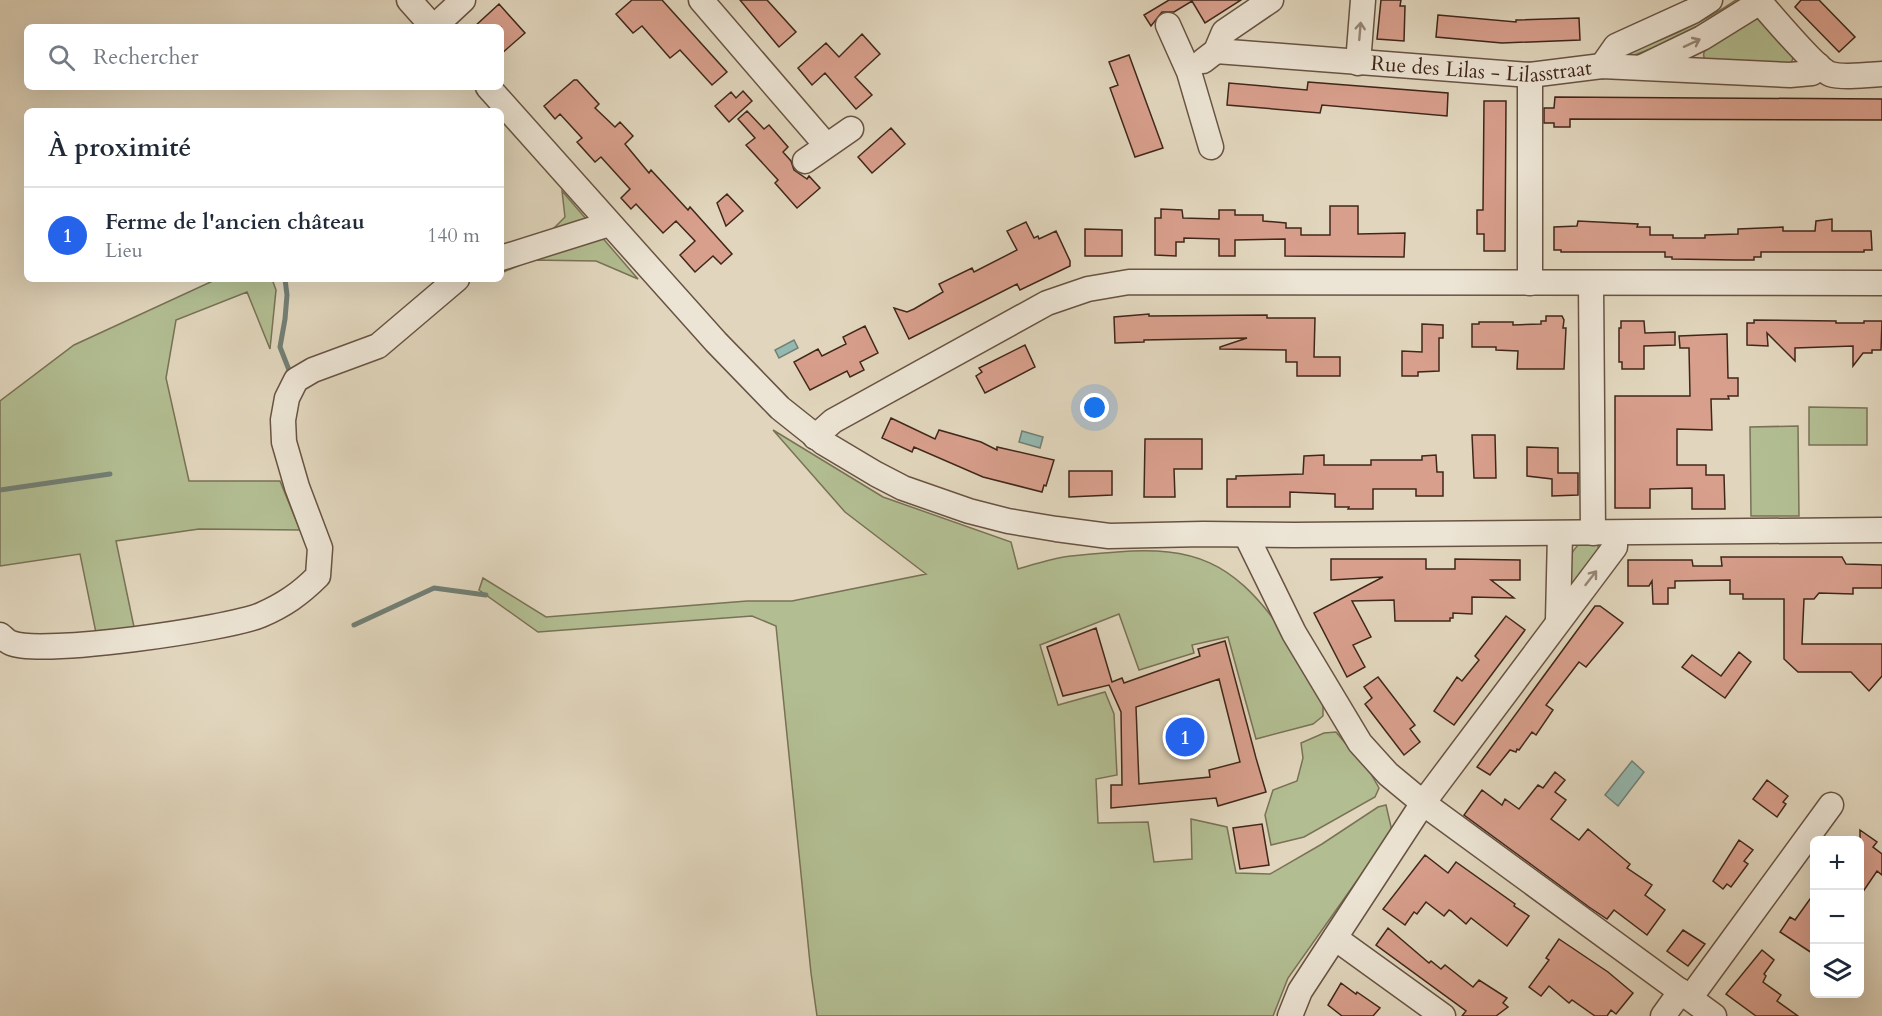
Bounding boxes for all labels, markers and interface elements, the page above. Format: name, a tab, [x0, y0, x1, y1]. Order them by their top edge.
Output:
one-way arrow	[1355, 22, 1366, 42]
search box	[24, 24, 504, 90]
one-way arrow	[1683, 37, 1701, 49]
icon: search	[45, 41, 78, 74]
text: Rechercher	[93, 42, 198, 72]
street label: Rue des Lilas - Lilasstraat	[1370, 48, 1594, 89]
text: À proximité	[48, 130, 191, 165]
text: Ferme de l'ancien château	[105, 207, 365, 237]
text: 1	[62, 222, 73, 249]
text: 140 m	[427, 222, 480, 249]
text: Lieu	[105, 237, 143, 264]
your location	[1080, 393, 1109, 422]
one-way arrow	[1584, 570, 1597, 586]
pin: 1	[1166, 714, 1204, 760]
map controls	[1810, 836, 1864, 998]
button: +	[1810, 836, 1864, 890]
button: −	[1810, 890, 1864, 944]
button: layers	[1810, 944, 1864, 998]

